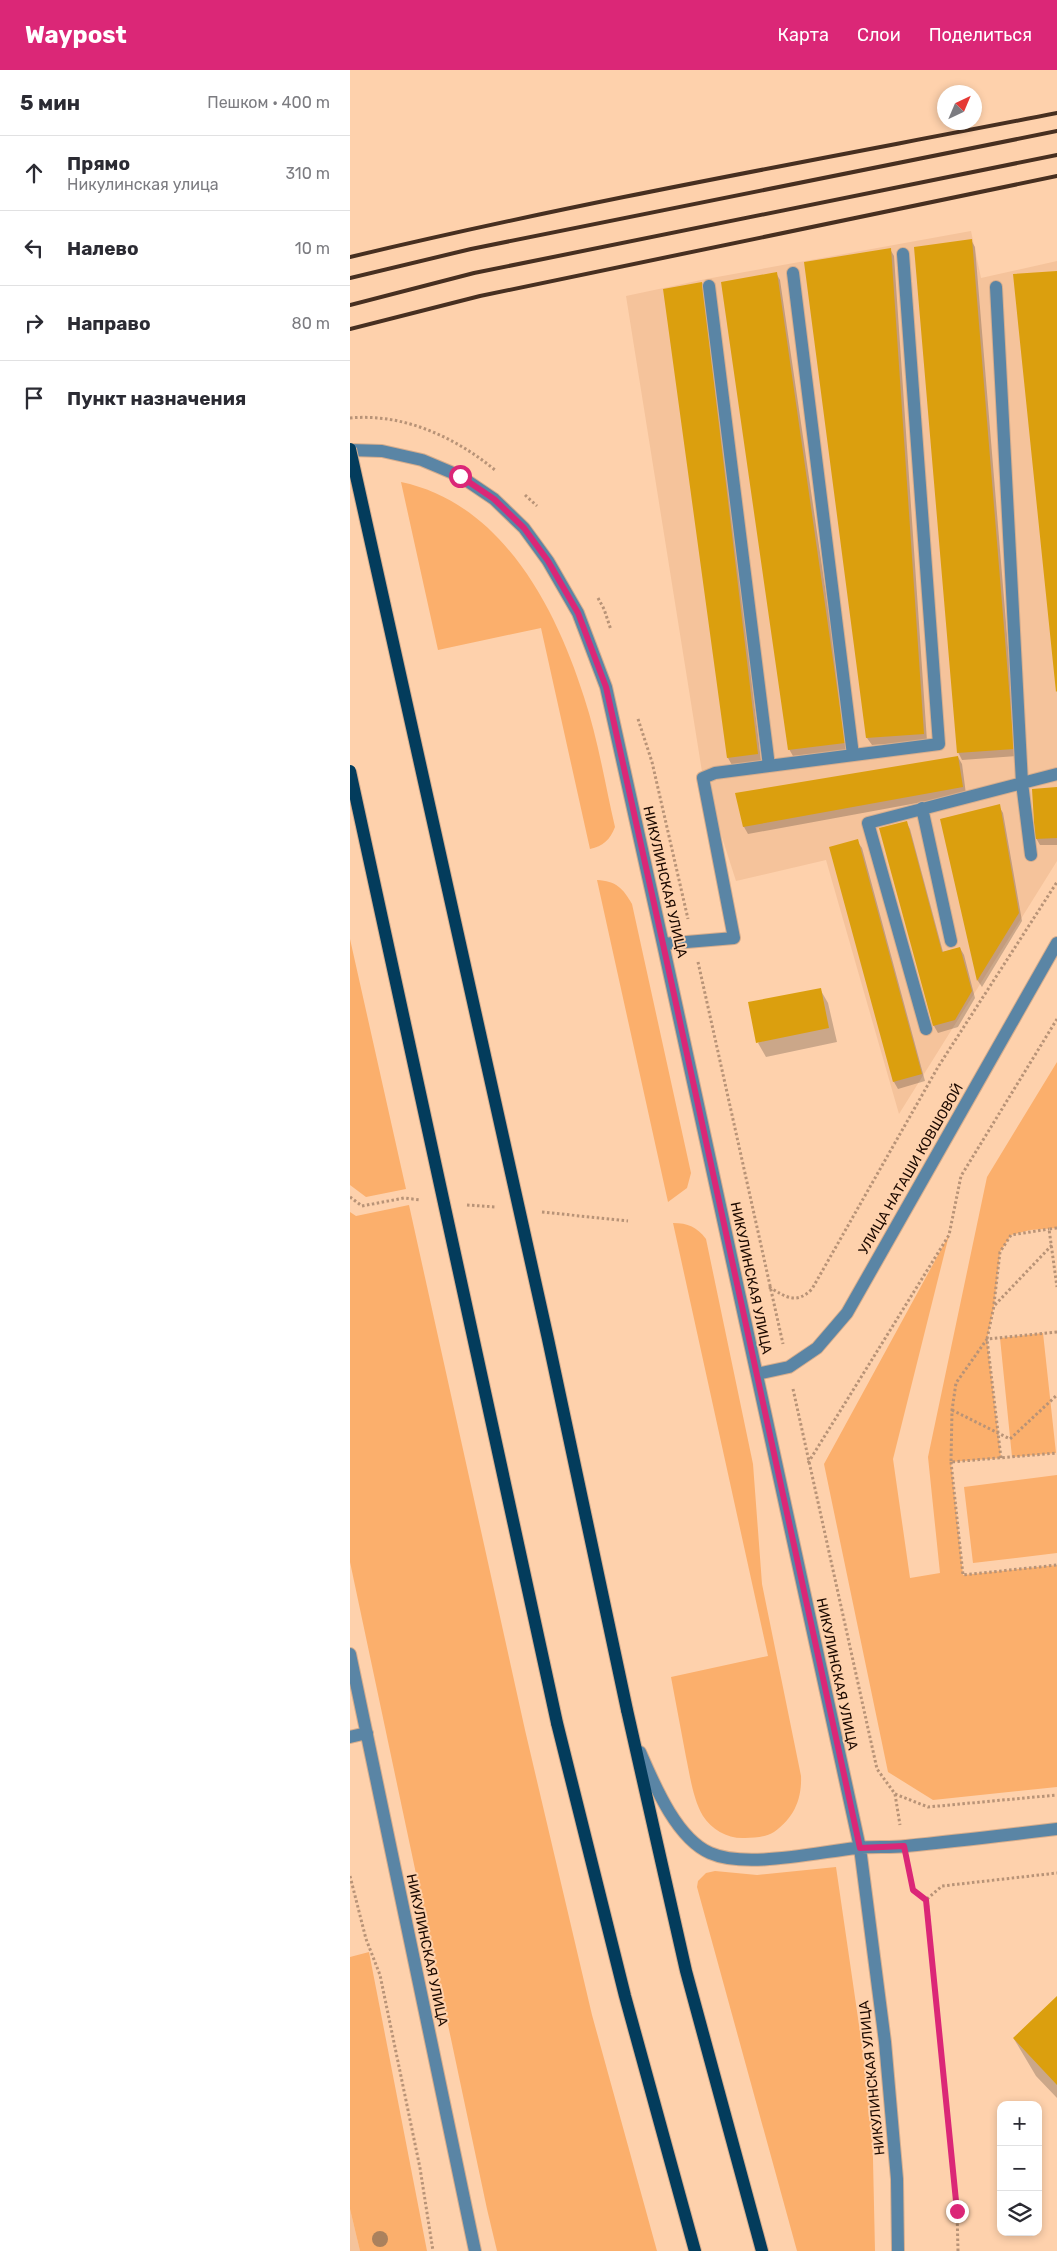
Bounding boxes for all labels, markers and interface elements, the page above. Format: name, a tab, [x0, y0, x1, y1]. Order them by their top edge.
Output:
text: Waypost	[25, 21, 127, 49]
text: Карта	[778, 24, 829, 46]
text: Слои	[857, 24, 901, 46]
text: Поделиться	[929, 24, 1032, 46]
north arrow	[937, 85, 982, 130]
text: 5 мин	[20, 90, 80, 115]
text: Пешком · 400 m	[207, 93, 330, 112]
text: Прямо	[67, 152, 130, 175]
icon: ahead	[20, 159, 48, 187]
text: 310 m	[286, 164, 330, 183]
text: Никулинская улица	[67, 175, 219, 194]
icon: left	[20, 234, 48, 262]
text: Налево	[67, 237, 139, 260]
text: 10 m	[295, 239, 330, 258]
icon: right	[20, 309, 48, 337]
text: Направо	[67, 312, 151, 335]
text: 80 m	[292, 314, 330, 333]
icon: arrive	[20, 384, 48, 412]
text: Пункт назначения	[67, 387, 246, 410]
route start	[449, 465, 472, 488]
street label: НИКУЛИНСКАЯ УЛИЦА	[639, 804, 691, 960]
street label: УЛИЦА НАТАШИ КОВШОВОЙ	[854, 1080, 967, 1258]
street label: НИКУЛИНСКАЯ УЛИЦА	[727, 1200, 776, 1356]
street label: НИКУЛИНСКАЯ УЛИЦА	[813, 1596, 862, 1752]
street label: НИКУЛИНСКАЯ УЛИЦА	[403, 1872, 452, 2028]
street label: НИКУЛИНСКАЯ УЛИЦА	[855, 1999, 889, 2156]
map controls	[997, 2101, 1042, 2236]
button: +	[997, 2101, 1042, 2146]
button: −	[997, 2146, 1042, 2191]
button: layers	[997, 2191, 1042, 2236]
route end	[946, 2200, 969, 2223]

